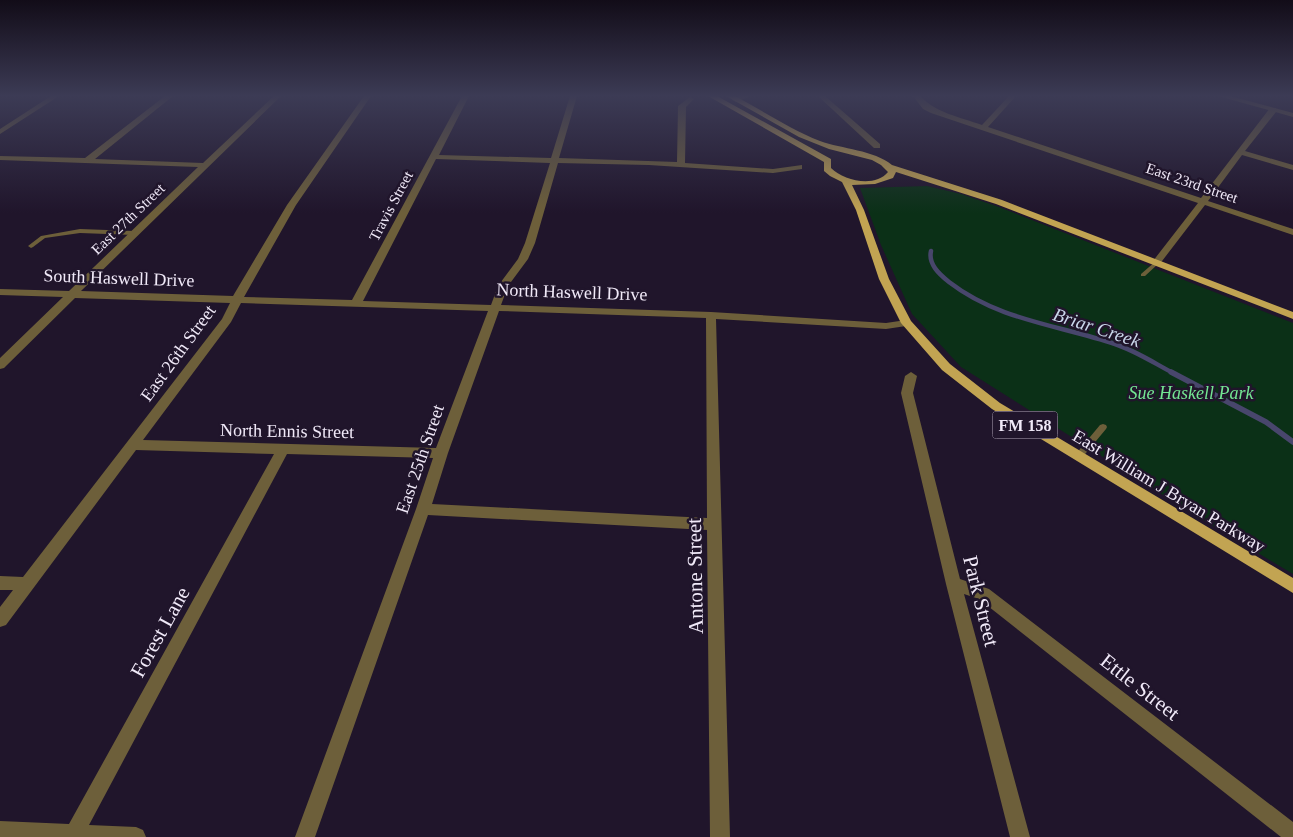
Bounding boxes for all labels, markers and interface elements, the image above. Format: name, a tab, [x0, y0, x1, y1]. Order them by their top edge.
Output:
street label: East 23rd Street	[1144, 160, 1241, 206]
street label: Travis Street	[366, 168, 416, 244]
street label: East 27th Street	[88, 180, 168, 258]
street label: South Haswell Drive	[43, 265, 195, 291]
street label: North Haswell Drive	[496, 279, 648, 305]
street label: East 26th Street	[136, 301, 220, 405]
water label: Briar Creek	[1051, 303, 1144, 352]
park label: Sue Haskell Park	[1129, 383, 1254, 403]
street label: East 25th Street	[392, 402, 448, 516]
road number: FM 158	[992, 412, 1058, 438]
street label: North Ennis Street	[220, 420, 354, 442]
street label: East William J Bryan Parkway	[1069, 426, 1269, 556]
street label: Antone Street	[682, 518, 708, 634]
street label: Park Street	[958, 553, 1004, 649]
street label: Forest Lane	[125, 583, 195, 681]
street label: Ettle Street	[1096, 649, 1185, 725]

